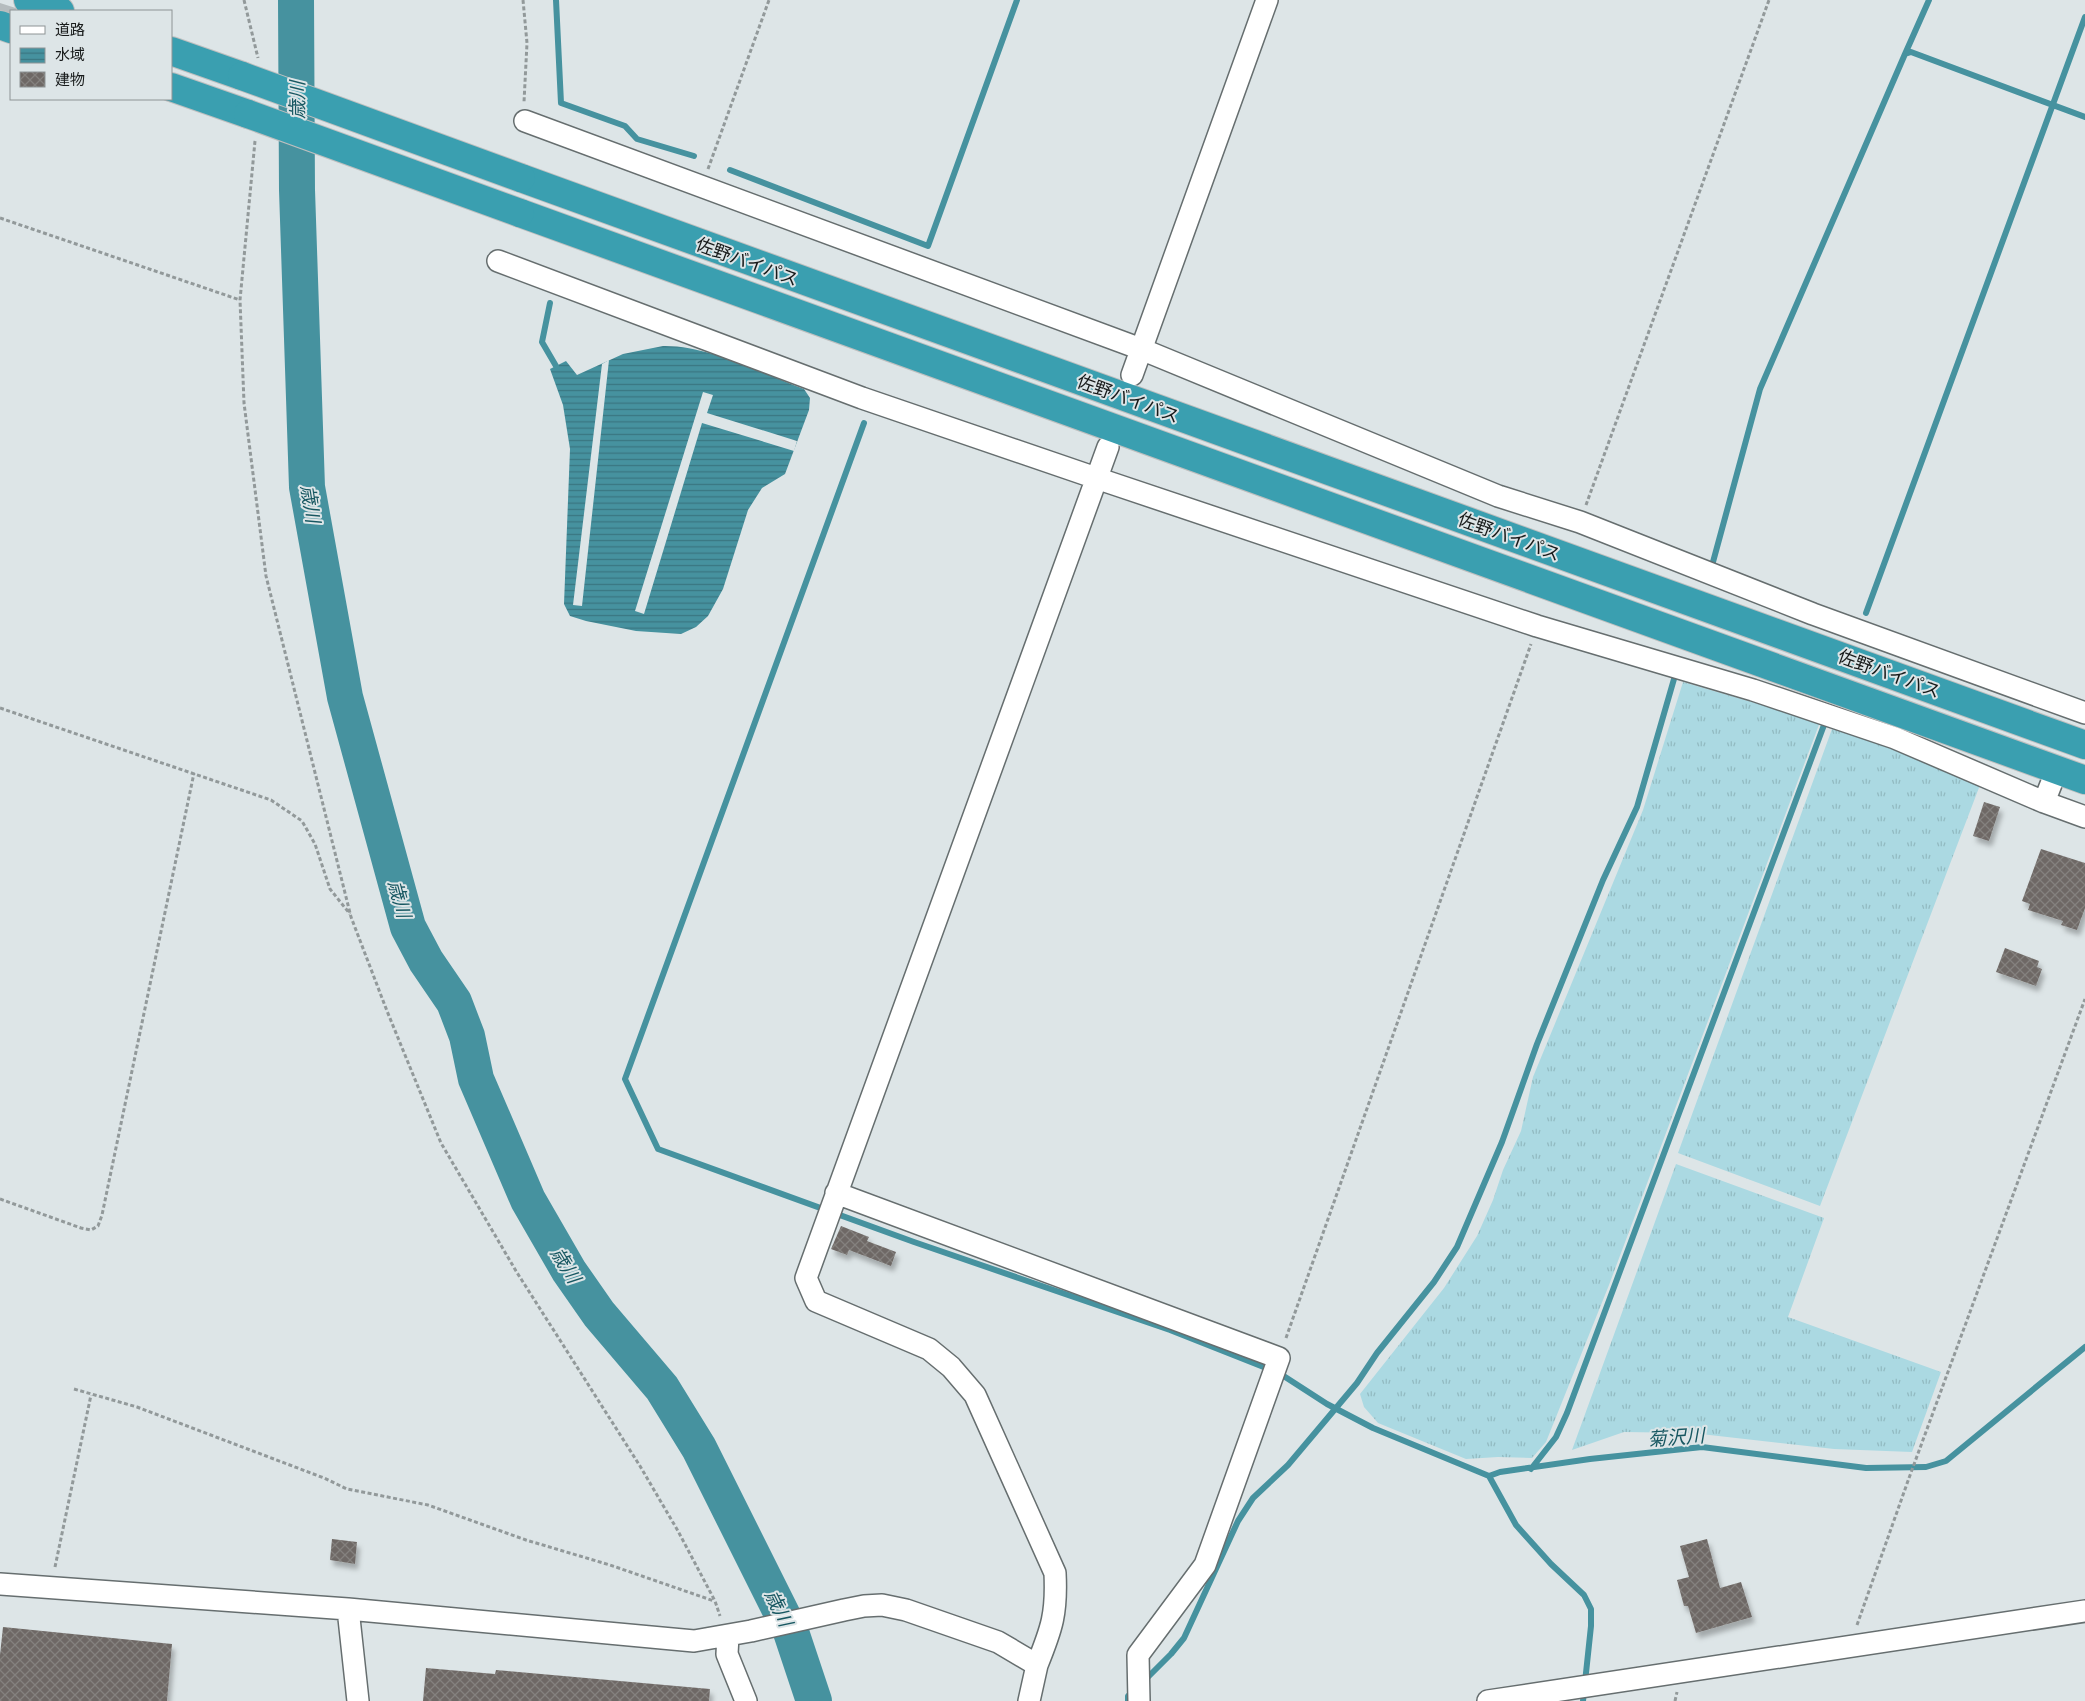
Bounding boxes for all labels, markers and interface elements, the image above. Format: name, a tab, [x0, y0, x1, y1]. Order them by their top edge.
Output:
legend	[10, 10, 172, 100]
text: 道路	[55, 21, 85, 39]
text: 水域	[55, 46, 85, 64]
text: 建物	[55, 71, 85, 89]
water label: 歳川	[286, 79, 309, 119]
street label: 佐野バイパス	[693, 233, 801, 290]
street label: 佐野バイパス	[1074, 370, 1182, 427]
water label: 歳川	[296, 484, 325, 527]
street label: 佐野バイパス	[1455, 508, 1563, 565]
street label: 佐野バイパス	[1835, 645, 1943, 702]
water label: 歳川	[383, 878, 416, 922]
water label: 歳川	[546, 1243, 586, 1289]
water label: 菊沢川	[1647, 1424, 1707, 1451]
water label: 歳川	[760, 1586, 798, 1632]

